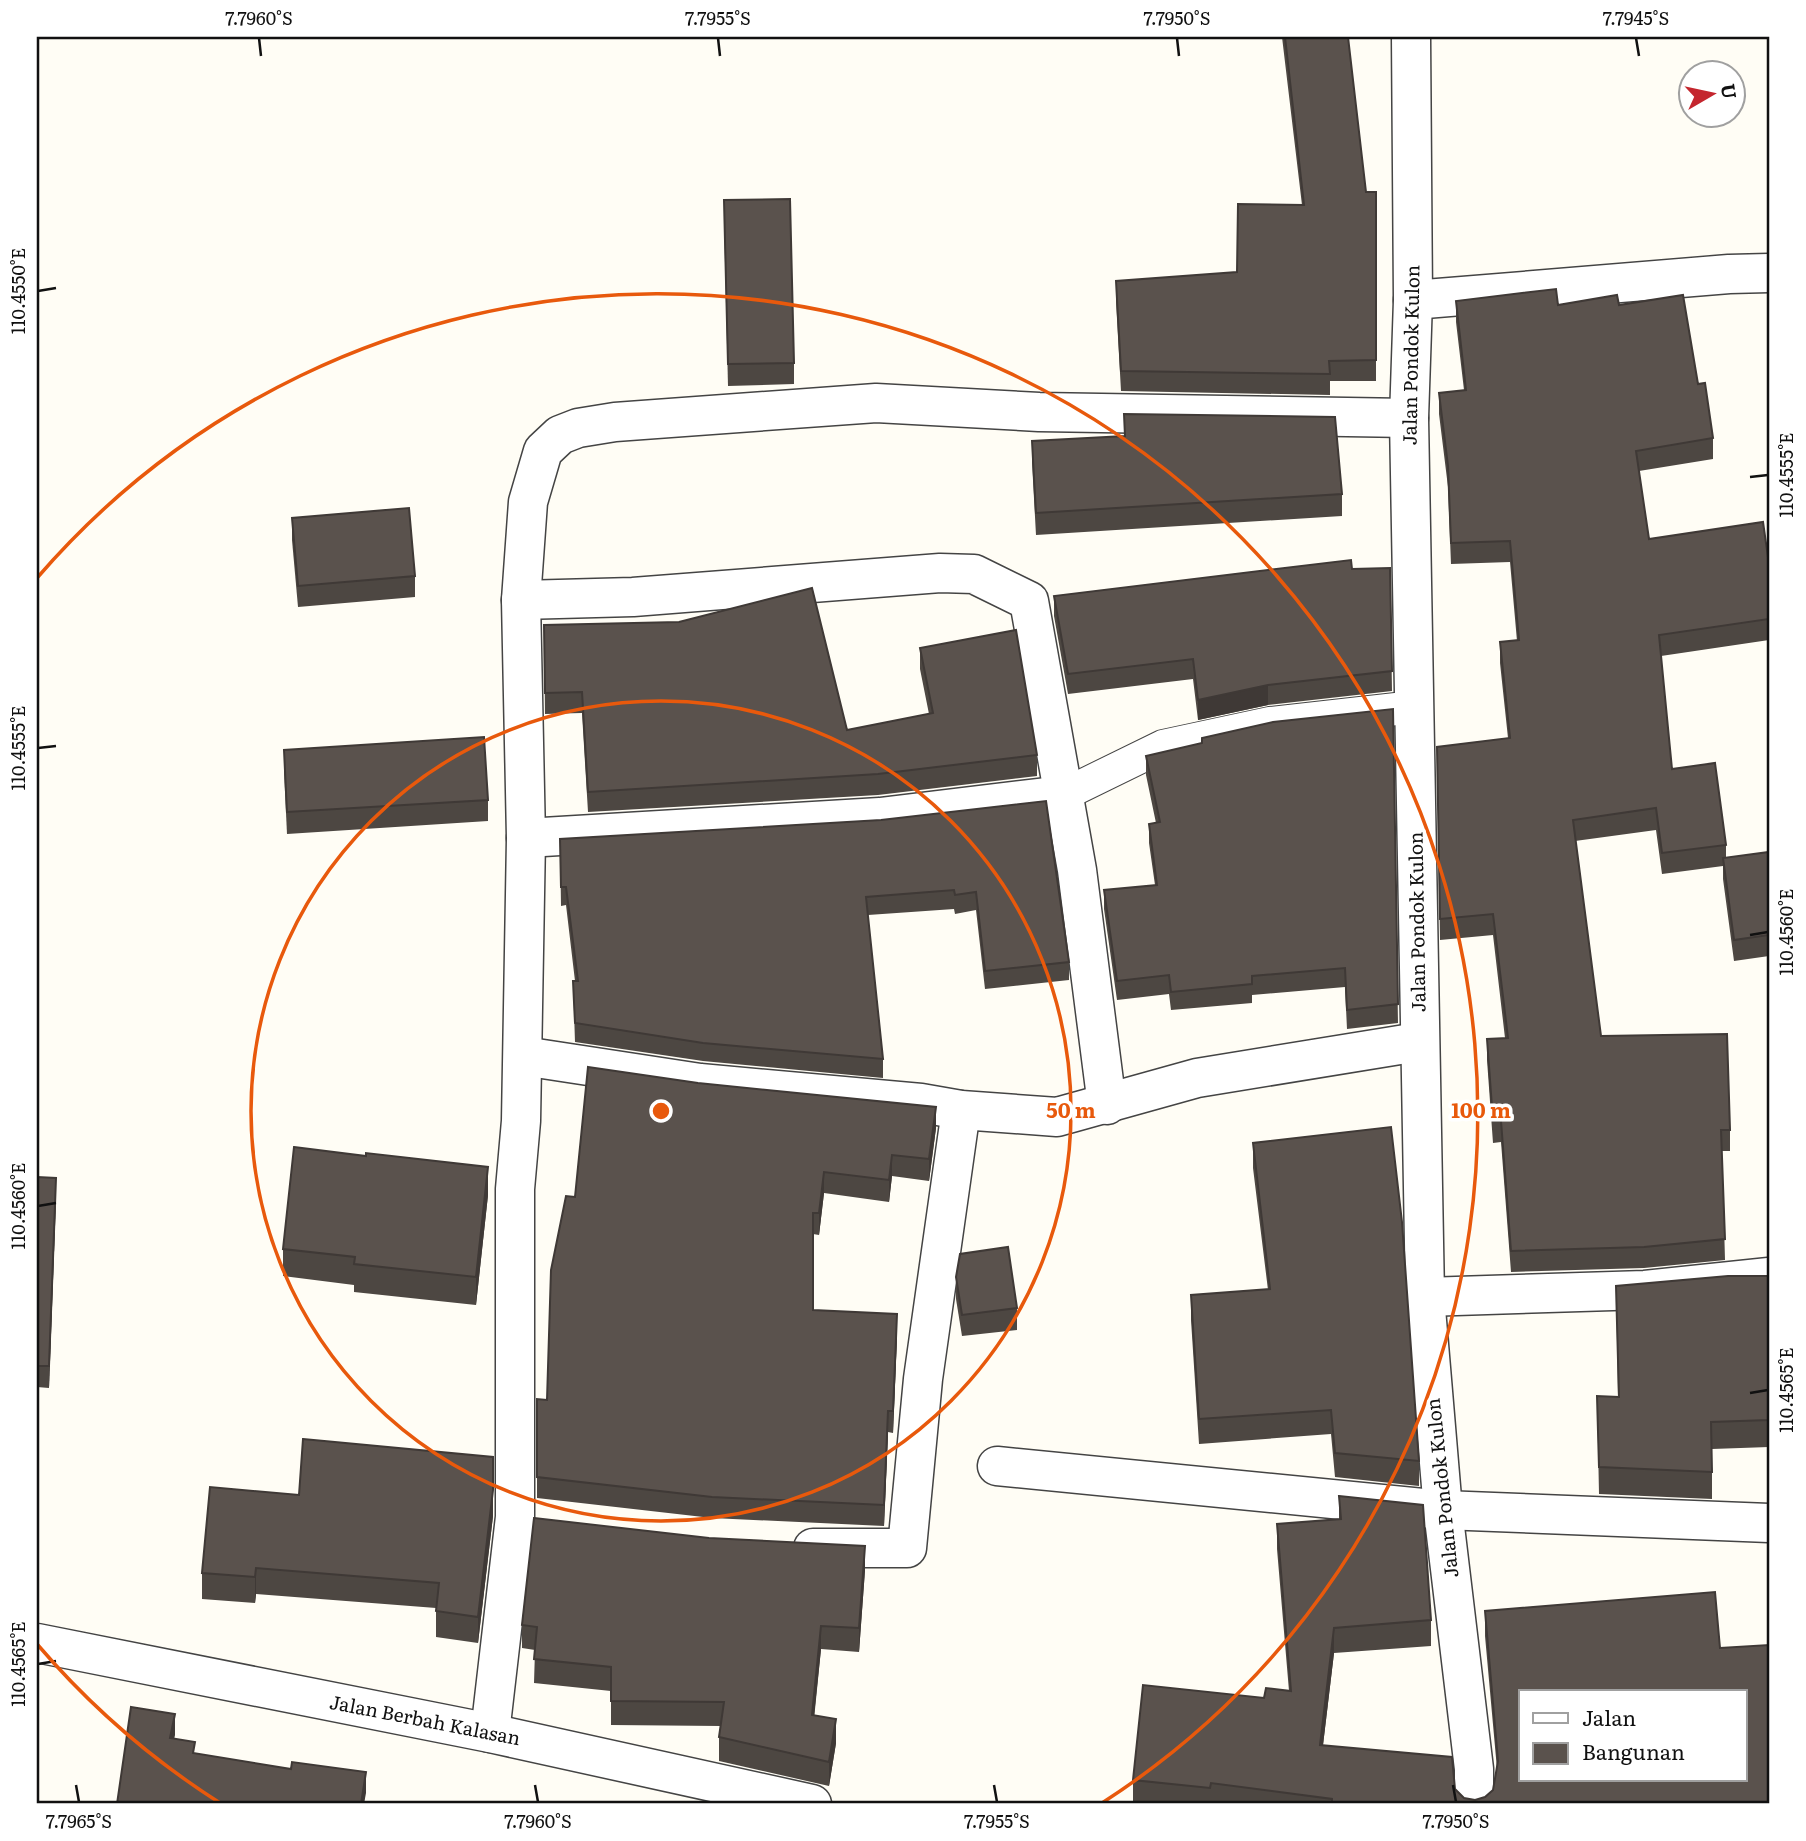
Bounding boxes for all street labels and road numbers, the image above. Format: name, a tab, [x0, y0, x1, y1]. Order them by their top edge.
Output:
street label: Jalan Pondok Kulon	[1394, 264, 1426, 446]
street label: Jalan Pondok Kulon	[1400, 831, 1432, 1013]
street label: Jalan Pondok Kulon	[1418, 1397, 1464, 1579]
street label: Jalan Berbah Kalasan	[327, 1687, 523, 1751]

